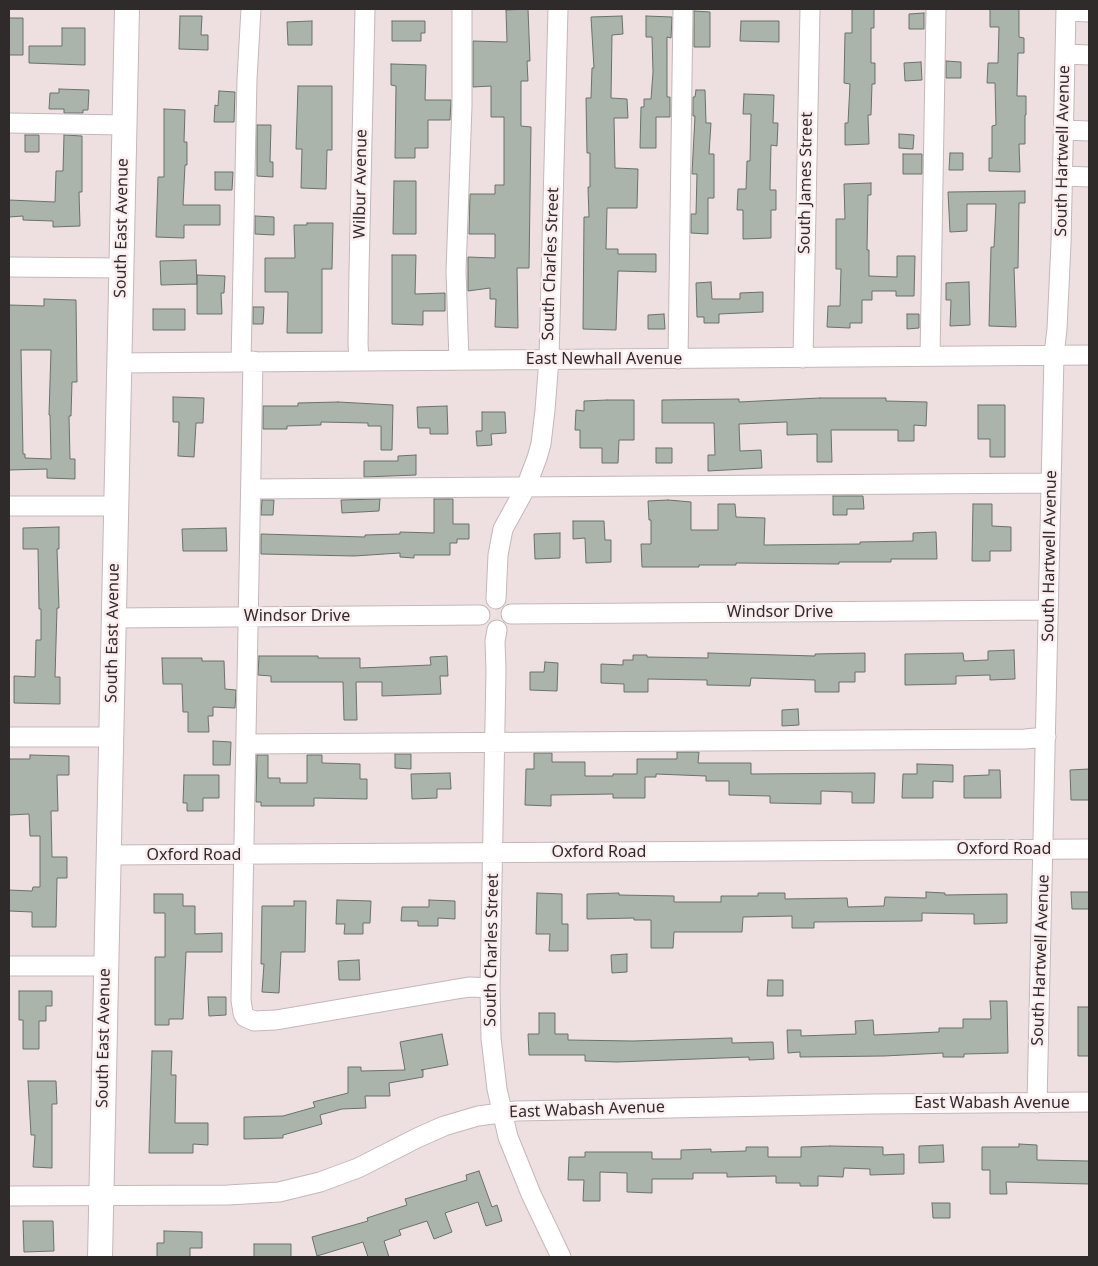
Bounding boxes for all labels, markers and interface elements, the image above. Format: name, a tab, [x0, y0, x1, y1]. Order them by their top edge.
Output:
street label: South Hartwell Avenue	[1052, 65, 1074, 237]
street label: South James Street	[795, 112, 817, 254]
street label: Wilbur Avenue	[350, 129, 372, 239]
street label: South East Avenue	[111, 158, 133, 298]
street label: South Charles Street	[539, 187, 563, 341]
street label: East Newhall Avenue	[526, 349, 682, 369]
street label: South Hartwell Avenue	[1039, 470, 1061, 642]
street label: South East Avenue	[102, 563, 124, 703]
street label: Windsor Drive	[727, 602, 833, 622]
street label: Windsor Drive	[244, 606, 350, 626]
street label: Oxford Road	[957, 839, 1051, 859]
street label: Oxford Road	[552, 842, 646, 862]
street label: Oxford Road	[147, 845, 241, 865]
street label: South Charles Street	[481, 873, 503, 1027]
street label: South Hartwell Avenue	[1028, 874, 1054, 1046]
street label: South East Avenue	[93, 968, 115, 1108]
street label: East Wabash Avenue	[914, 1093, 1070, 1113]
street label: East Wabash Avenue	[509, 1098, 665, 1122]

